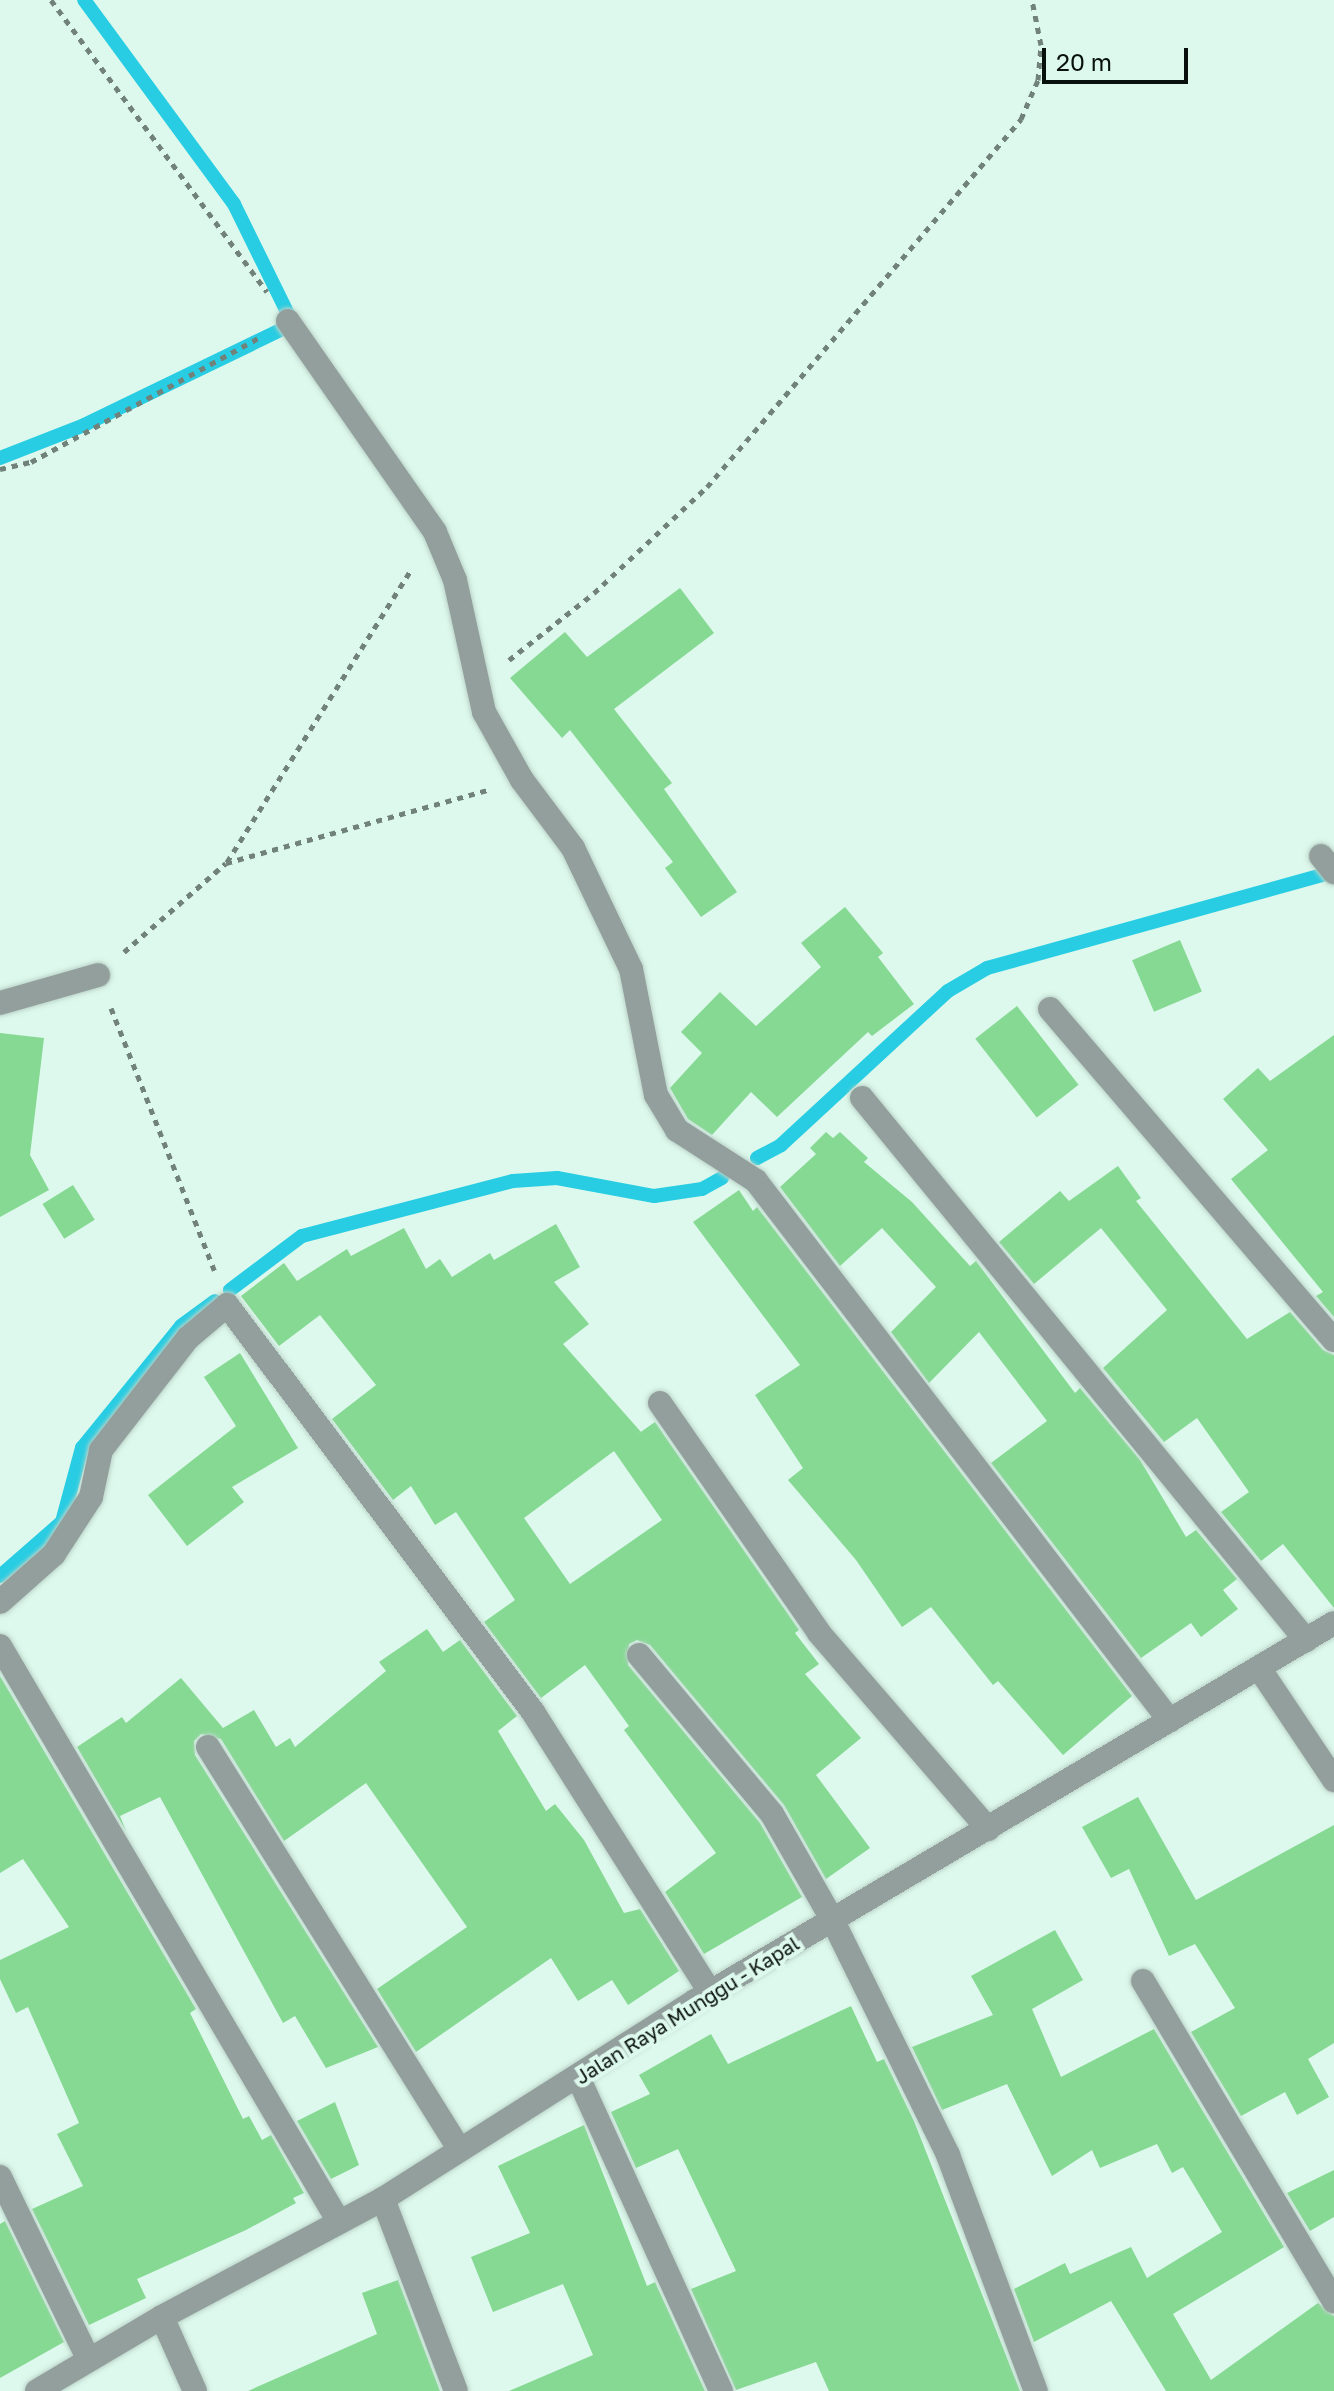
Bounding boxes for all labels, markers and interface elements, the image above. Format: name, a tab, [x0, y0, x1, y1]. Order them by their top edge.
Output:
scale bar	[1046, 32, 1192, 82]
text: 20 m	[1056, 47, 1112, 76]
street label: Jalan Raya Munggu - Kapal	[571, 1931, 803, 2089]

